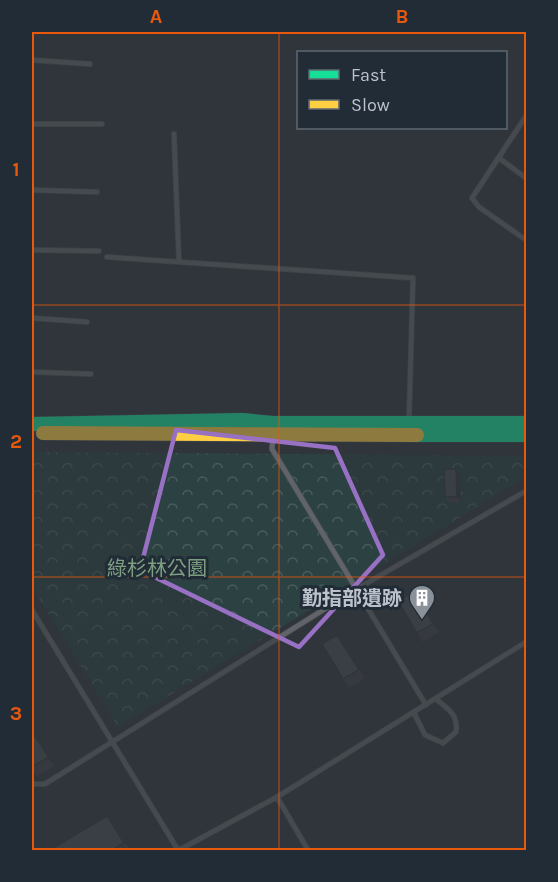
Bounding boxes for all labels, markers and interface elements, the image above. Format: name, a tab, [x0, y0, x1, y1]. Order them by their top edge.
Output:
text: A	[150, 5, 163, 28]
text: B	[396, 5, 408, 28]
legend	[297, 51, 507, 129]
text: Fast	[351, 64, 386, 86]
text: Slow	[351, 94, 390, 116]
text: 1	[12, 158, 20, 181]
text: 2	[10, 430, 22, 453]
park label: 綠杉林公園	[107, 557, 207, 580]
building icon: 勤指部遺跡	[407, 583, 437, 621]
place label: 勤指部遺跡	[302, 587, 402, 610]
text: 3	[10, 702, 22, 725]

